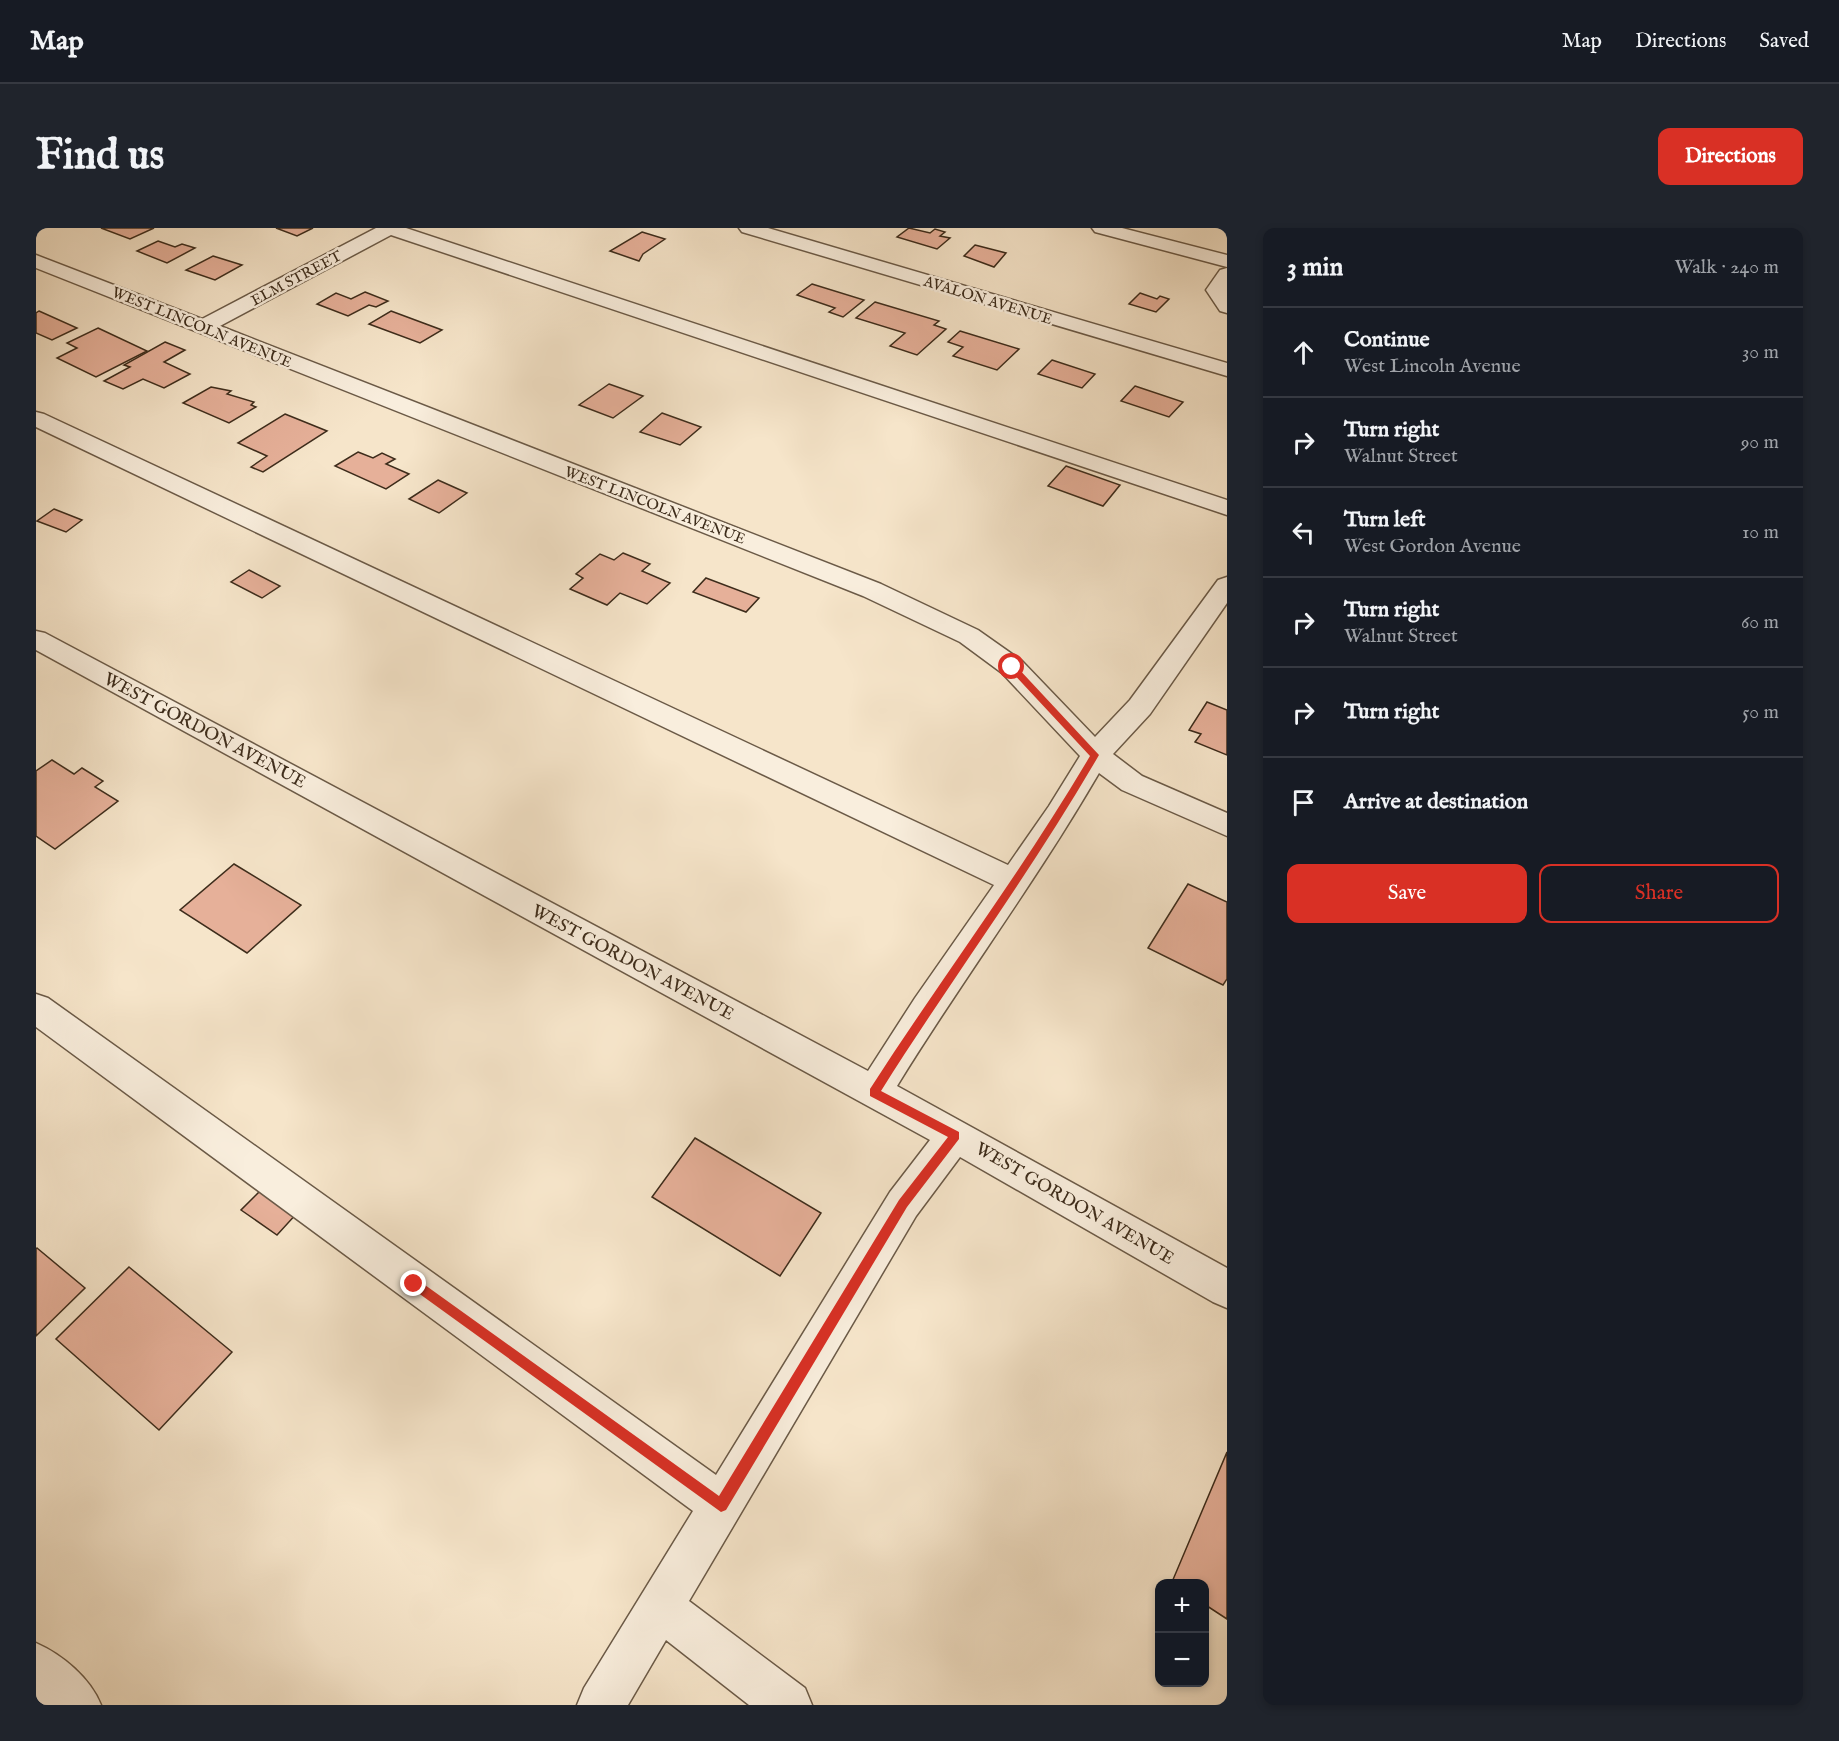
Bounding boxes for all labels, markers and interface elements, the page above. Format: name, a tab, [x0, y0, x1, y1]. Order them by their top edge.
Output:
text: Map	[30, 24, 84, 59]
text: Map	[1562, 28, 1602, 55]
text: Directions	[1635, 28, 1726, 55]
text: Saved	[1759, 28, 1809, 55]
button: Directions	[1658, 128, 1803, 185]
text: Find us	[36, 130, 164, 183]
street label: ELM STREET	[248, 247, 345, 310]
text: 3 min	[1287, 251, 1343, 284]
text: Walk · 240 m	[1674, 255, 1779, 280]
street label: AVALON AVENUE	[920, 272, 1055, 329]
street label: WEST LINCOLN AVENUE	[109, 283, 294, 372]
text: Continue	[1344, 326, 1430, 354]
icon: ahead	[1287, 336, 1320, 369]
text: 30 m	[1742, 340, 1779, 365]
text: West Lincoln Avenue	[1344, 354, 1521, 379]
text: Turn right	[1344, 416, 1439, 444]
icon: right	[1287, 426, 1320, 459]
text: 90 m	[1741, 430, 1779, 455]
text: Walnut Street	[1344, 444, 1458, 469]
street label: WEST LINCOLN AVENUE	[562, 462, 748, 549]
text: Turn left	[1344, 506, 1426, 534]
icon: left	[1287, 516, 1320, 549]
text: 10 m	[1742, 520, 1779, 545]
text: West Gordon Avenue	[1344, 534, 1521, 559]
text: Turn right	[1344, 596, 1439, 624]
icon: right	[1287, 606, 1320, 639]
text: 60 m	[1741, 610, 1779, 635]
text: Walnut Street	[1344, 624, 1458, 649]
route start	[998, 653, 1024, 679]
street label: WEST GORDON AVENUE	[99, 668, 309, 795]
icon: right	[1287, 696, 1320, 729]
text: Turn right	[1344, 698, 1439, 726]
text: 50 m	[1742, 700, 1779, 725]
icon: arrive	[1287, 786, 1320, 819]
text: Arrive at destination	[1344, 788, 1528, 816]
button: Save	[1287, 864, 1527, 923]
button: Share	[1539, 864, 1779, 923]
street label: WEST GORDON AVENUE	[527, 900, 737, 1027]
street label: WEST GORDON AVENUE	[971, 1138, 1178, 1271]
route end	[400, 1270, 426, 1296]
map controls	[1155, 1579, 1209, 1687]
button: +	[1155, 1579, 1209, 1633]
button: −	[1155, 1633, 1209, 1687]

